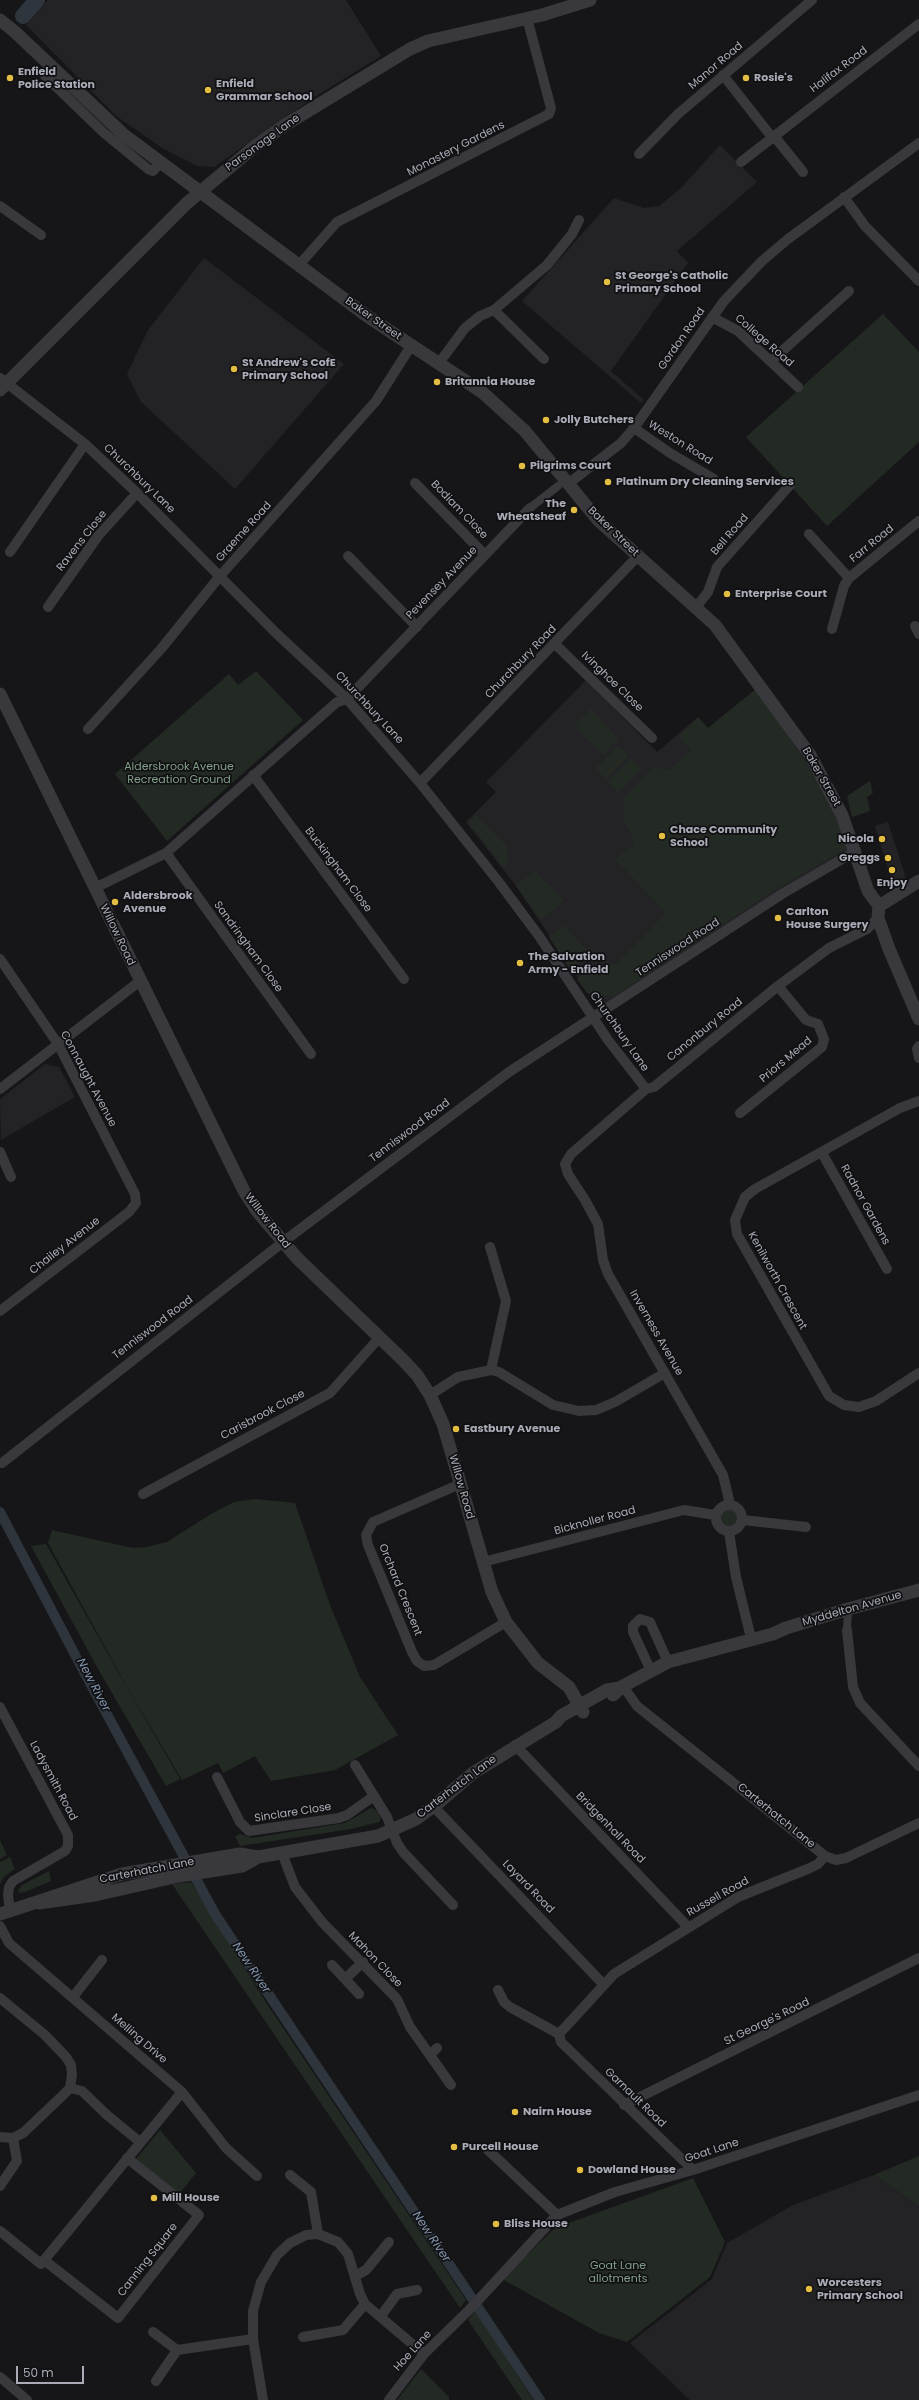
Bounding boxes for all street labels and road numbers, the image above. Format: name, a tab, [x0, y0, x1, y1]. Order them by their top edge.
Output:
street label: Manor Road	[686, 40, 746, 92]
street label: Halifax Road	[808, 44, 870, 96]
street label: Parsonage Lane	[223, 112, 303, 174]
street label: Monastery Gardens	[405, 119, 507, 179]
street label: Baker Street	[342, 295, 404, 343]
street label: Gordon Road	[656, 305, 708, 373]
street label: College Road	[732, 312, 796, 370]
street label: Weston Road	[646, 418, 714, 468]
street label: Churchbury Lane	[101, 442, 177, 516]
street label: Bodiam Close	[428, 478, 490, 542]
street label: Graeme Road	[213, 499, 275, 565]
street label: Baker Street	[585, 504, 641, 560]
street label: Ravens Close	[54, 508, 110, 574]
street label: Bell Road	[708, 512, 752, 558]
street label: Farr Road	[847, 522, 897, 566]
street label: Pevensey Avenue	[404, 544, 480, 622]
street label: Churchbury Road	[483, 623, 559, 701]
street label: Ivinghoe Close	[578, 649, 646, 715]
street label: Churchbury Lane	[332, 669, 406, 747]
street label: Baker Street	[799, 745, 843, 809]
street label: Buckingham Close	[302, 825, 374, 915]
street label: Sandringham Close	[211, 899, 285, 995]
street label: Willow Road	[97, 902, 137, 968]
street label: Tenniswood Road	[634, 916, 722, 980]
street label: Churchbury Lane	[587, 990, 651, 1074]
street label: Canonbury Road	[665, 995, 745, 1065]
street label: Connaught Avenue	[57, 1029, 119, 1129]
street label: Priors Mead	[757, 1034, 815, 1086]
street label: Tenniswood Road	[367, 1096, 453, 1166]
street label: Radnor Gardens	[837, 1163, 893, 1247]
street label: Willow Road	[241, 1191, 293, 1251]
street label: Chailey Avenue	[27, 1214, 103, 1278]
street label: Kenilworth Crescent	[745, 1230, 809, 1332]
street label: Inverness Avenue	[626, 1288, 686, 1378]
street label: Tenniswood Road	[110, 1293, 196, 1363]
street label: Carisbrook Close	[219, 1387, 307, 1443]
street label: Willow Road	[445, 1453, 477, 1521]
street label: Bicknoller Road	[553, 1504, 637, 1538]
street label: Orchard Crescent	[376, 1542, 424, 1638]
street label: Myddelton Avenue	[801, 1589, 903, 1629]
street label: Ladysmith Road	[26, 1739, 80, 1823]
street label: Carterhatch Lane	[415, 1753, 499, 1821]
street label: Carterhatch Lane	[734, 1781, 818, 1851]
street label: Bridgenhall Road	[573, 1790, 647, 1866]
street label: Sinclare Close	[254, 1800, 332, 1826]
street label: Carterhatch Lane	[99, 1855, 195, 1887]
street label: Layard Road	[499, 1858, 557, 1916]
street label: Russell Road	[685, 1875, 751, 1919]
street label: Mahon Close	[345, 1930, 405, 1990]
street label: St George's Road	[722, 1996, 812, 2048]
street label: Melling Drive	[108, 2011, 170, 2067]
street label: Garnault Road	[602, 2066, 668, 2130]
street label: Goat Lane	[683, 2136, 741, 2166]
street label: Canning Square	[115, 2221, 181, 2299]
street label: Hoe Lane	[391, 2328, 435, 2374]

